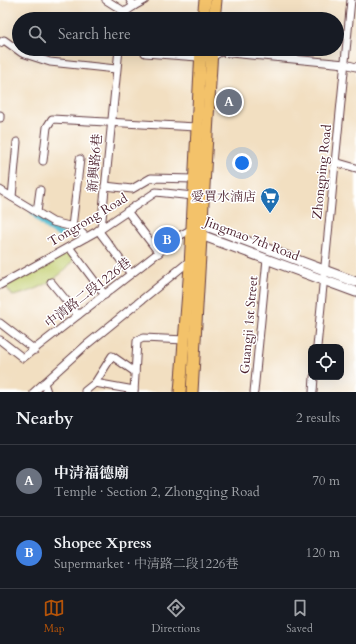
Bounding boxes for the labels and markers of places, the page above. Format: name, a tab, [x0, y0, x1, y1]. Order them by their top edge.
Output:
pin: A	[216, 87, 242, 117]
supermarket icon: 愛買水湳店	[259, 186, 281, 214]
place label: 愛買水湳店	[191, 188, 256, 206]
pin: B	[154, 225, 180, 255]

